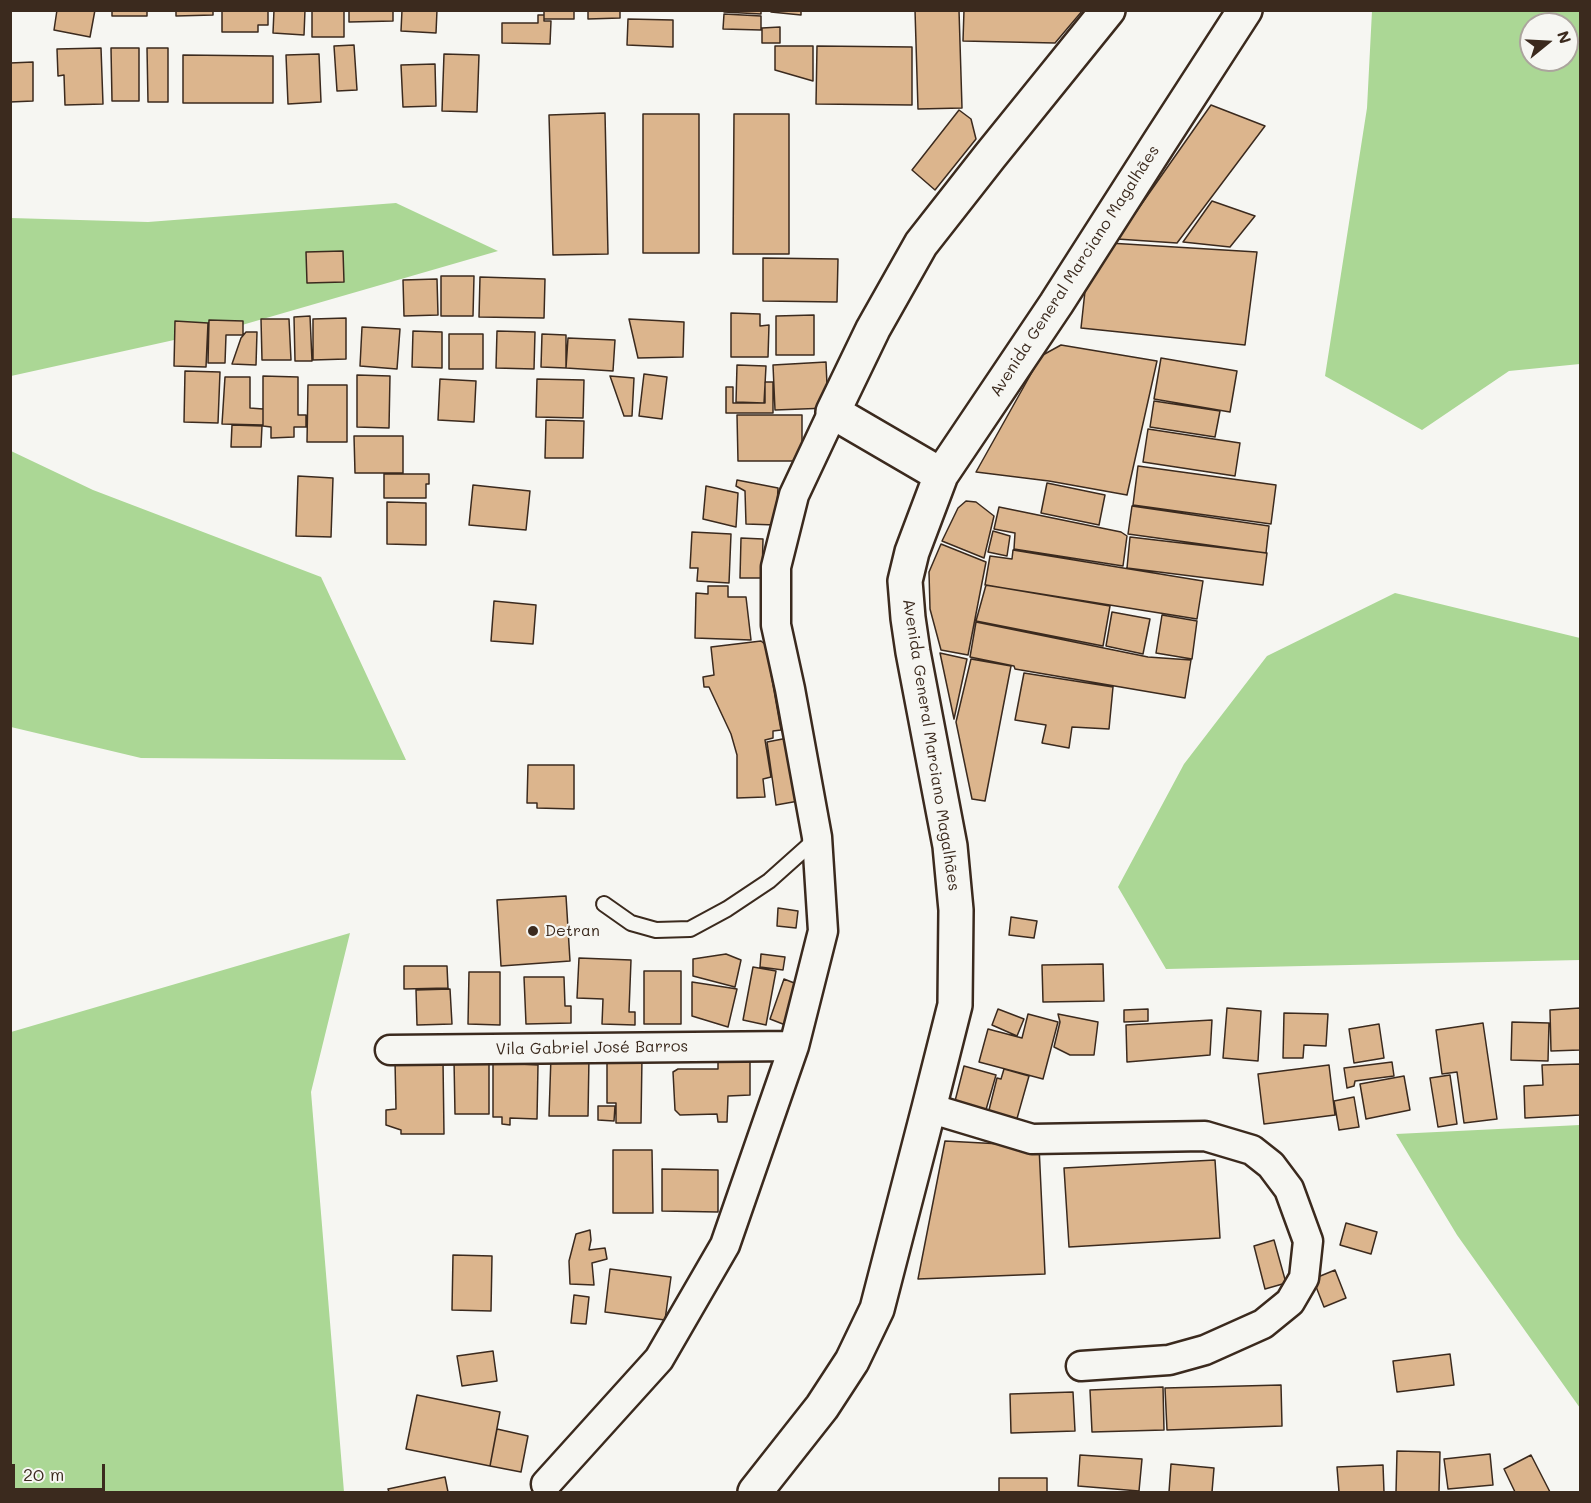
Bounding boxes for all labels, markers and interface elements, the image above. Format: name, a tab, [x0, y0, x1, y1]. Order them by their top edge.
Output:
north arrow	[1519, 12, 1579, 72]
text: N	[1553, 28, 1577, 46]
street label: Avenida General Marciano Magalhães	[986, 142, 1164, 400]
street label: Avenida General Marciano Magalhães	[898, 597, 964, 893]
place label: Detran	[545, 921, 600, 941]
marker: Detran	[526, 924, 540, 938]
street label: Vila Gabriel José Barros	[496, 1037, 688, 1059]
scale bar	[15, 1452, 108, 1490]
text: 20 m	[23, 1462, 64, 1486]

